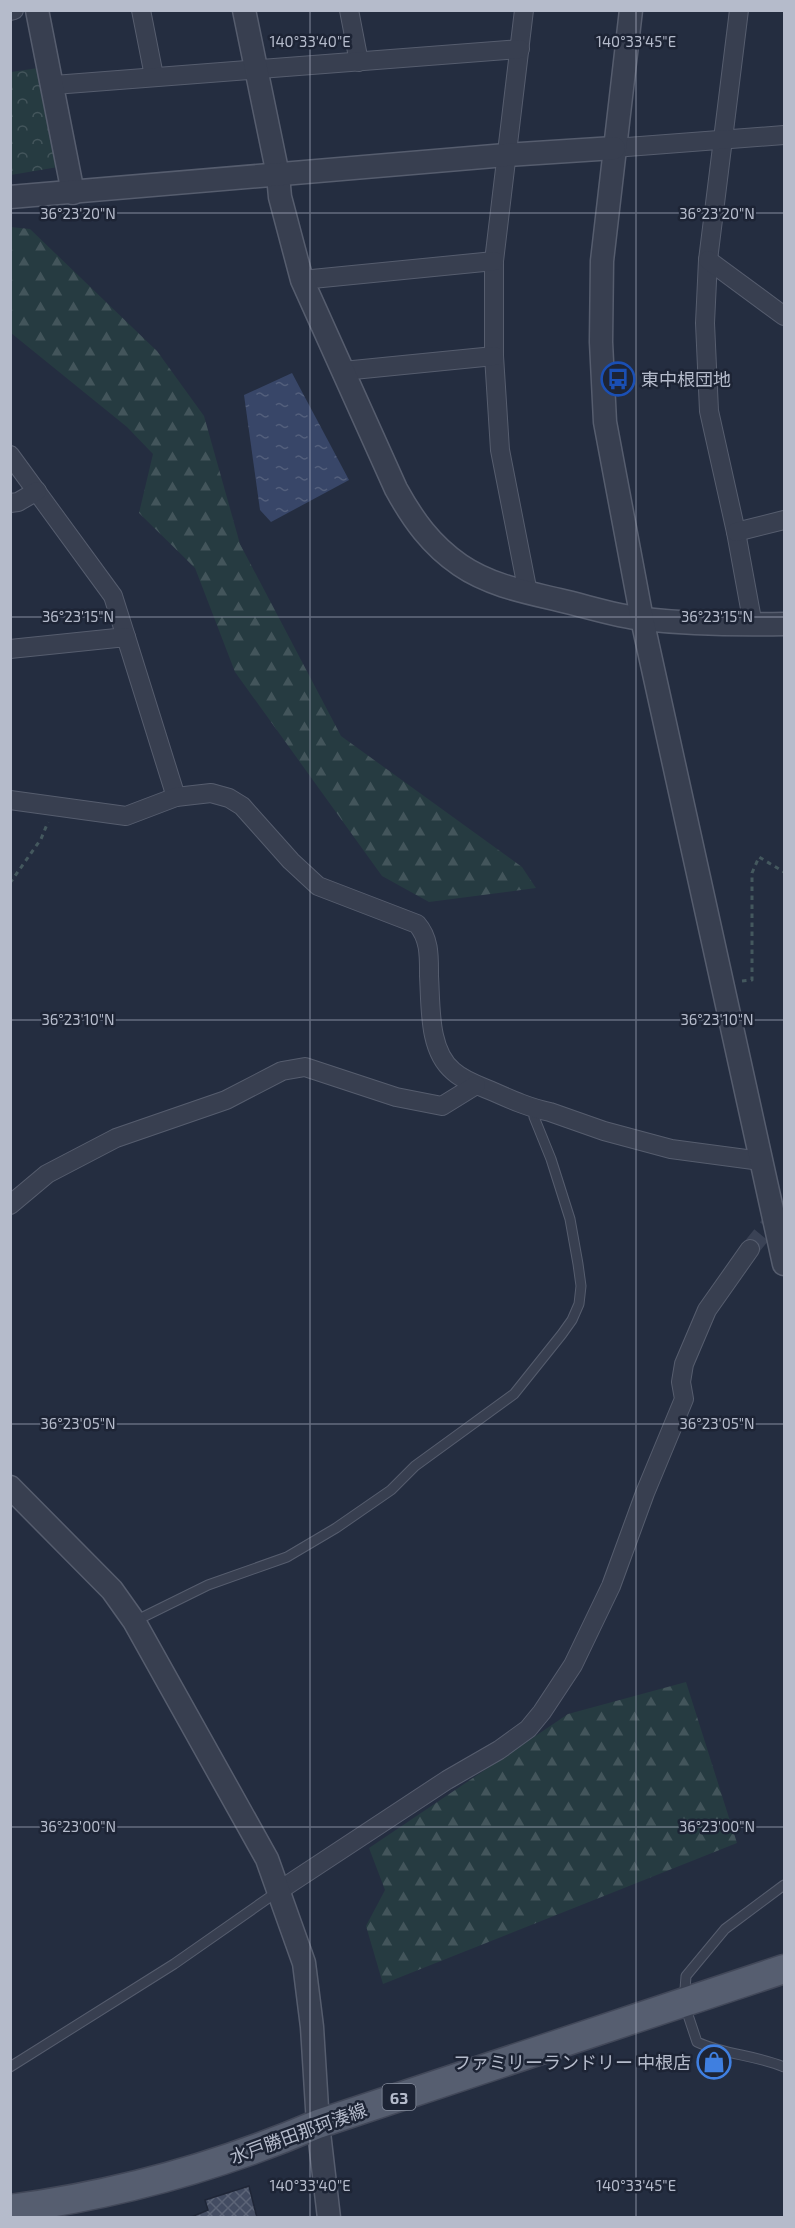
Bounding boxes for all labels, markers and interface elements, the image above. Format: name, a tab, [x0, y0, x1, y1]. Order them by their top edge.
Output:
text: 140°33'40"E	[269, 32, 351, 50]
text: 140°33'45"E	[596, 32, 676, 50]
text: 36°23'20"N	[40, 204, 116, 222]
text: 36°23'20"N	[679, 204, 755, 222]
bus stop icon: 東中根団地	[600, 361, 636, 397]
place label: 東中根団地	[641, 368, 731, 390]
text: 36°23'15"N	[42, 607, 114, 625]
text: 36°23'15"N	[681, 607, 753, 625]
text: 36°23'10"N	[41, 1010, 115, 1028]
text: 36°23'10"N	[680, 1010, 754, 1028]
text: 36°23'05"N	[40, 1414, 116, 1432]
text: 36°23'05"N	[679, 1414, 755, 1432]
text: 36°23'00"N	[40, 1817, 116, 1835]
text: 36°23'00"N	[679, 1817, 755, 1835]
shop icon: ファミリーランドリー 中根店	[696, 2044, 732, 2080]
place label: ファミリーランドリー 中根店	[453, 2051, 691, 2073]
road number: 63	[382, 2084, 416, 2110]
street label: 水戸勝田那珂湊線	[227, 2098, 369, 2168]
text: 140°33'40"E	[269, 2176, 351, 2194]
text: 140°33'45"E	[596, 2176, 676, 2194]

